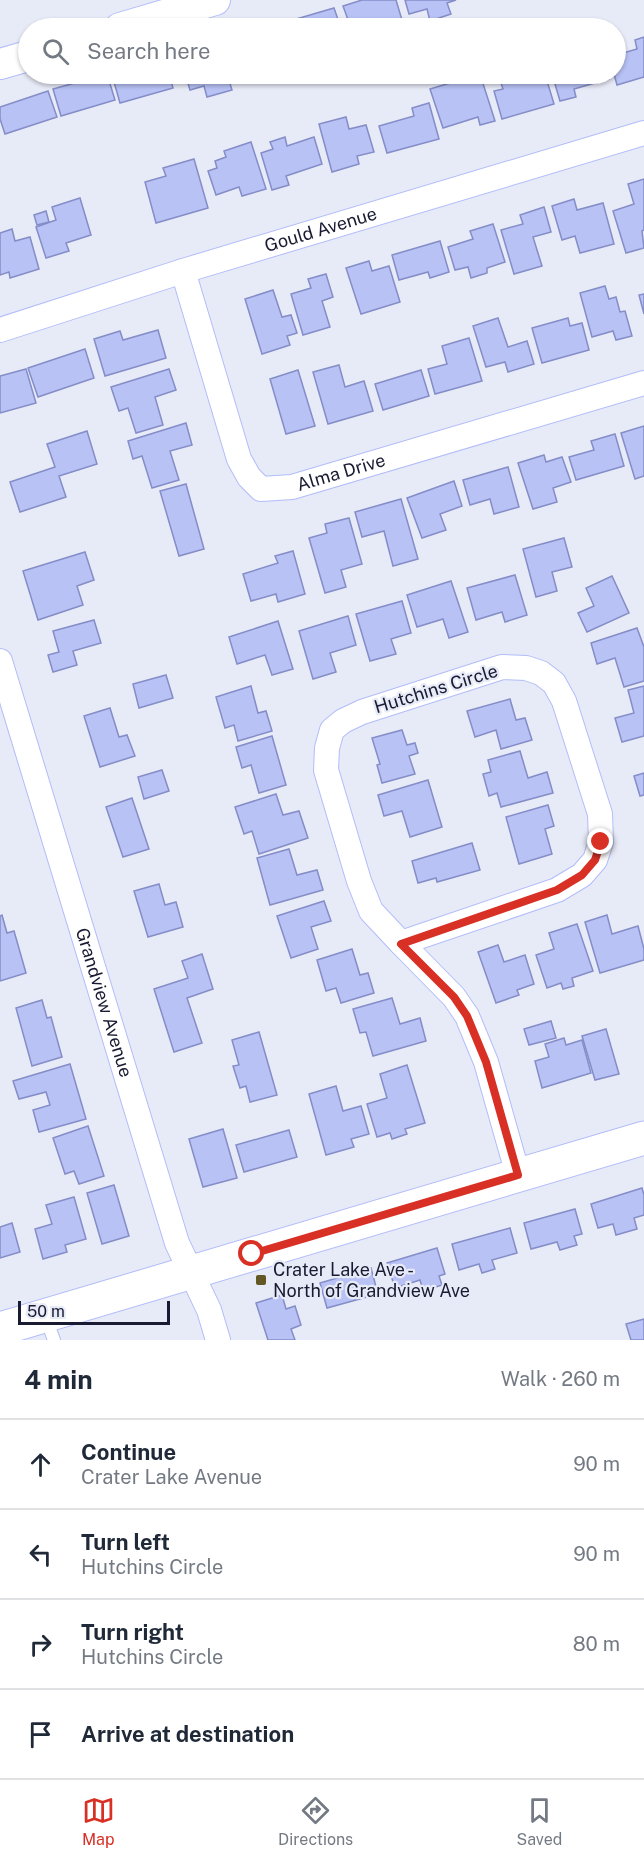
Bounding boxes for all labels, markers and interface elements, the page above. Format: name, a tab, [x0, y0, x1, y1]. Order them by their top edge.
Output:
search box	[18, 18, 626, 84]
icon: search	[39, 35, 72, 68]
text: Search here	[87, 38, 211, 64]
street label: Gould Avenue	[262, 203, 379, 256]
street label: Alma Drive	[294, 449, 388, 495]
street label: Hutchins Circle	[372, 660, 500, 717]
route end	[587, 828, 613, 854]
street label: Grandview Avenue	[72, 925, 137, 1080]
route start	[238, 1240, 264, 1266]
place label: Crater Lake Ave - North of Grandview Ave	[273, 1259, 470, 1301]
marker: Crater Lake Ave - North of Grandview Ave	[254, 1273, 268, 1287]
scale bar	[18, 1298, 170, 1326]
text: 50 m	[27, 1302, 65, 1321]
text: 4 min	[24, 1364, 93, 1395]
text: Walk · 260 m	[501, 1367, 620, 1391]
text: Continue	[81, 1439, 176, 1465]
icon: ahead	[24, 1448, 57, 1481]
text: 90 m	[573, 1452, 620, 1476]
text: Crater Lake Avenue	[81, 1465, 262, 1489]
text: Turn left	[81, 1529, 170, 1555]
icon: left	[24, 1538, 57, 1571]
text: 90 m	[573, 1542, 620, 1566]
text: Hutchins Circle	[81, 1555, 223, 1579]
text: Turn right	[81, 1619, 184, 1645]
icon: right	[24, 1628, 57, 1661]
text: 80 m	[573, 1632, 620, 1656]
text: Hutchins Circle	[81, 1645, 223, 1669]
icon: arrive	[24, 1718, 57, 1751]
text: Arrive at destination	[81, 1721, 294, 1747]
tab: Map	[82, 1794, 115, 1849]
tab: Directions	[278, 1794, 353, 1849]
tab: Saved	[517, 1794, 562, 1849]

